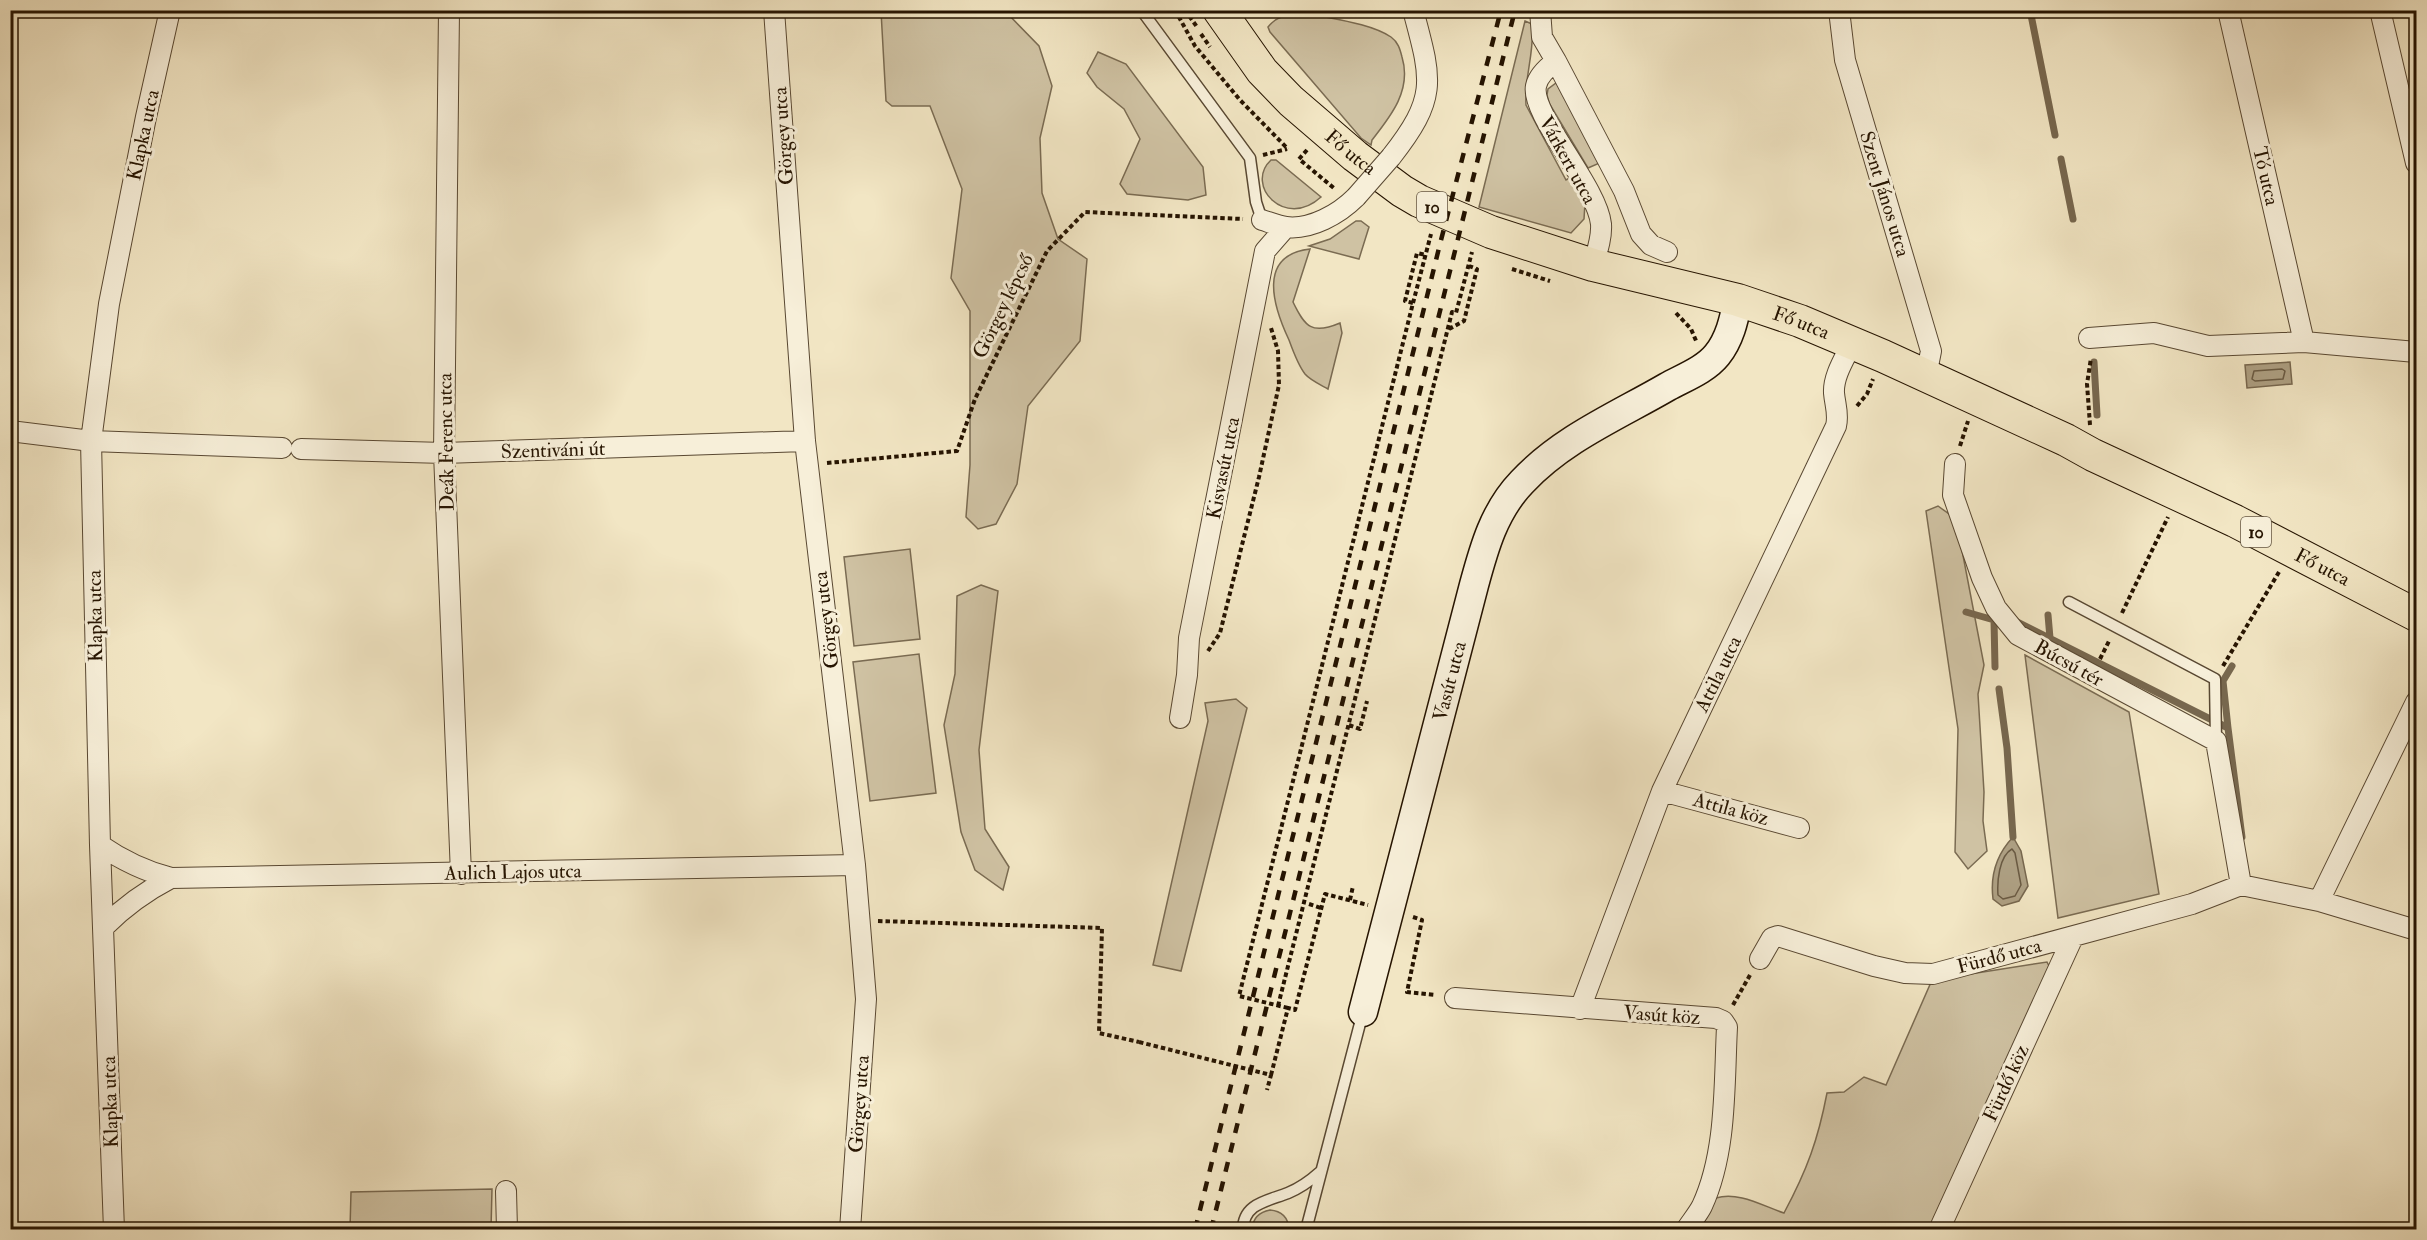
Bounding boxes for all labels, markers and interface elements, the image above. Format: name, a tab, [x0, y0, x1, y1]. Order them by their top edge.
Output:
street label: Görgey utca	[767, 85, 799, 186]
street label: Klapka utca	[121, 87, 166, 183]
street label: Várkert utca	[1534, 112, 1603, 209]
street label: Fő utca	[1320, 124, 1382, 181]
street label: Szent János utca	[1854, 128, 1916, 260]
street label: Tó utca	[2247, 144, 2285, 209]
road number: 10	[1417, 192, 1447, 222]
street label: Görgey lépcső	[967, 249, 1040, 363]
street label: Fő utca	[1770, 300, 1834, 345]
street label: Deák Ferenc utca	[432, 372, 460, 511]
street label: Kisvasút utca	[1201, 414, 1245, 521]
street label: Szentiváni út	[500, 436, 606, 464]
road number: 10	[2241, 517, 2271, 547]
street label: Fő utca	[2291, 542, 2355, 592]
street label: Klapka utca	[82, 569, 109, 662]
street label: Görgey utca	[808, 569, 844, 670]
street label: Attila utca	[1688, 631, 1747, 717]
street label: Búcsú tér	[2030, 634, 2108, 692]
street label: Vasút utca	[1427, 638, 1472, 724]
street label: Attila köz	[1690, 787, 1772, 831]
street label: Aulich Lajos utca	[443, 858, 583, 886]
street label: Fürdő utca	[1954, 933, 2045, 979]
street label: Vasút köz	[1623, 1000, 1702, 1030]
street label: Fürdő köz	[1977, 1040, 2035, 1125]
street label: Görgey utca	[843, 1053, 875, 1154]
street label: Klapka utca	[96, 1055, 125, 1148]

